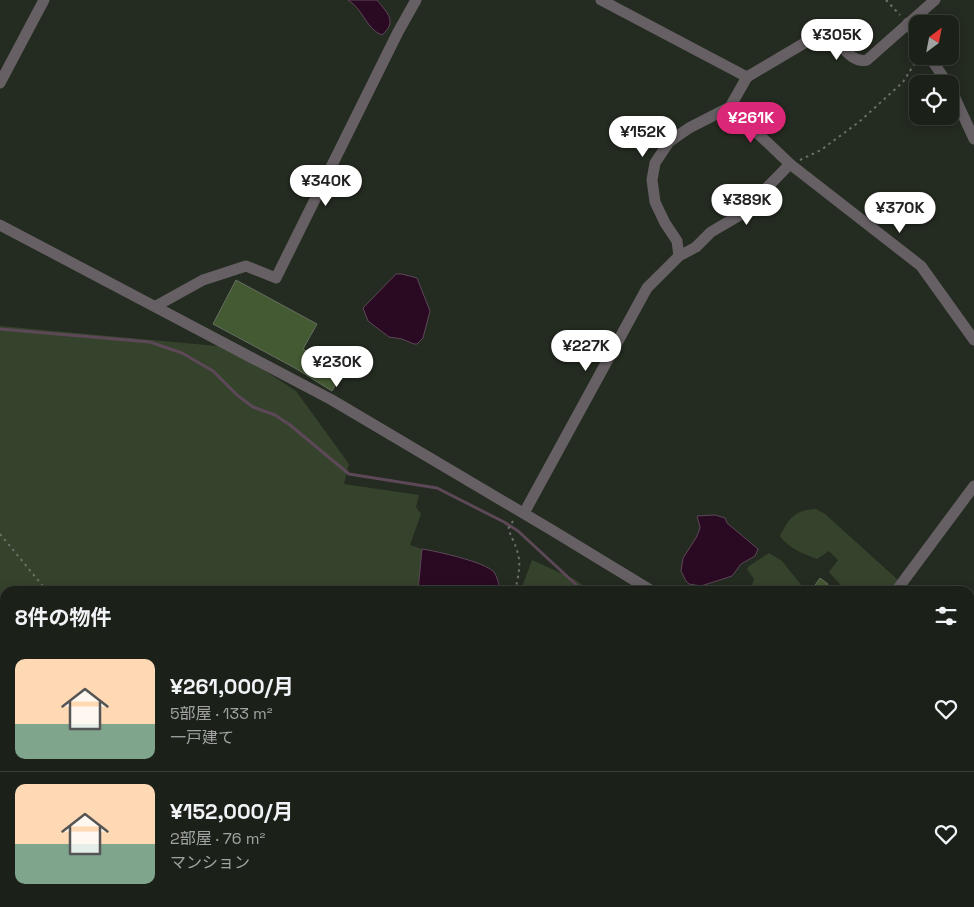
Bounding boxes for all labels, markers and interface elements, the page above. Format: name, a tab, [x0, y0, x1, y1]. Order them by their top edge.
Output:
north arrow	[909, 15, 959, 65]
map controls	[909, 15, 959, 125]
pin: ¥305K	[802, 18, 872, 61]
text: ¥305K	[812, 24, 862, 45]
button: locate	[909, 75, 959, 125]
pin: ¥261K	[716, 102, 786, 144]
text: ¥261K	[728, 107, 774, 128]
pin: ¥152K	[608, 116, 678, 158]
text: ¥152K	[620, 121, 666, 142]
pin: ¥340K	[291, 164, 361, 207]
text: ¥340K	[301, 170, 351, 191]
pin: ¥389K	[712, 184, 782, 226]
text: ¥389K	[722, 189, 772, 210]
pin: ¥370K	[865, 192, 935, 234]
text: ¥370K	[876, 197, 924, 218]
pin: ¥227K	[551, 330, 621, 372]
text: ¥227K	[562, 335, 610, 356]
pin: ¥230K	[302, 346, 372, 388]
text: ¥230K	[312, 351, 362, 372]
icon: filters	[932, 602, 960, 630]
text: 8件の物件	[15, 604, 112, 631]
text: ¥261,000/月	[170, 673, 294, 700]
icon: home	[55, 679, 115, 739]
icon: heart	[932, 695, 960, 723]
text: 5部屋 · 133 m²	[170, 703, 273, 724]
text: 一戸建て	[170, 727, 234, 748]
text: ¥152,000/月	[170, 798, 293, 825]
icon: home	[55, 804, 115, 864]
icon: heart	[932, 820, 960, 848]
text: 2部屋 · 76 m²	[170, 828, 265, 849]
text: マンション	[170, 852, 250, 873]

